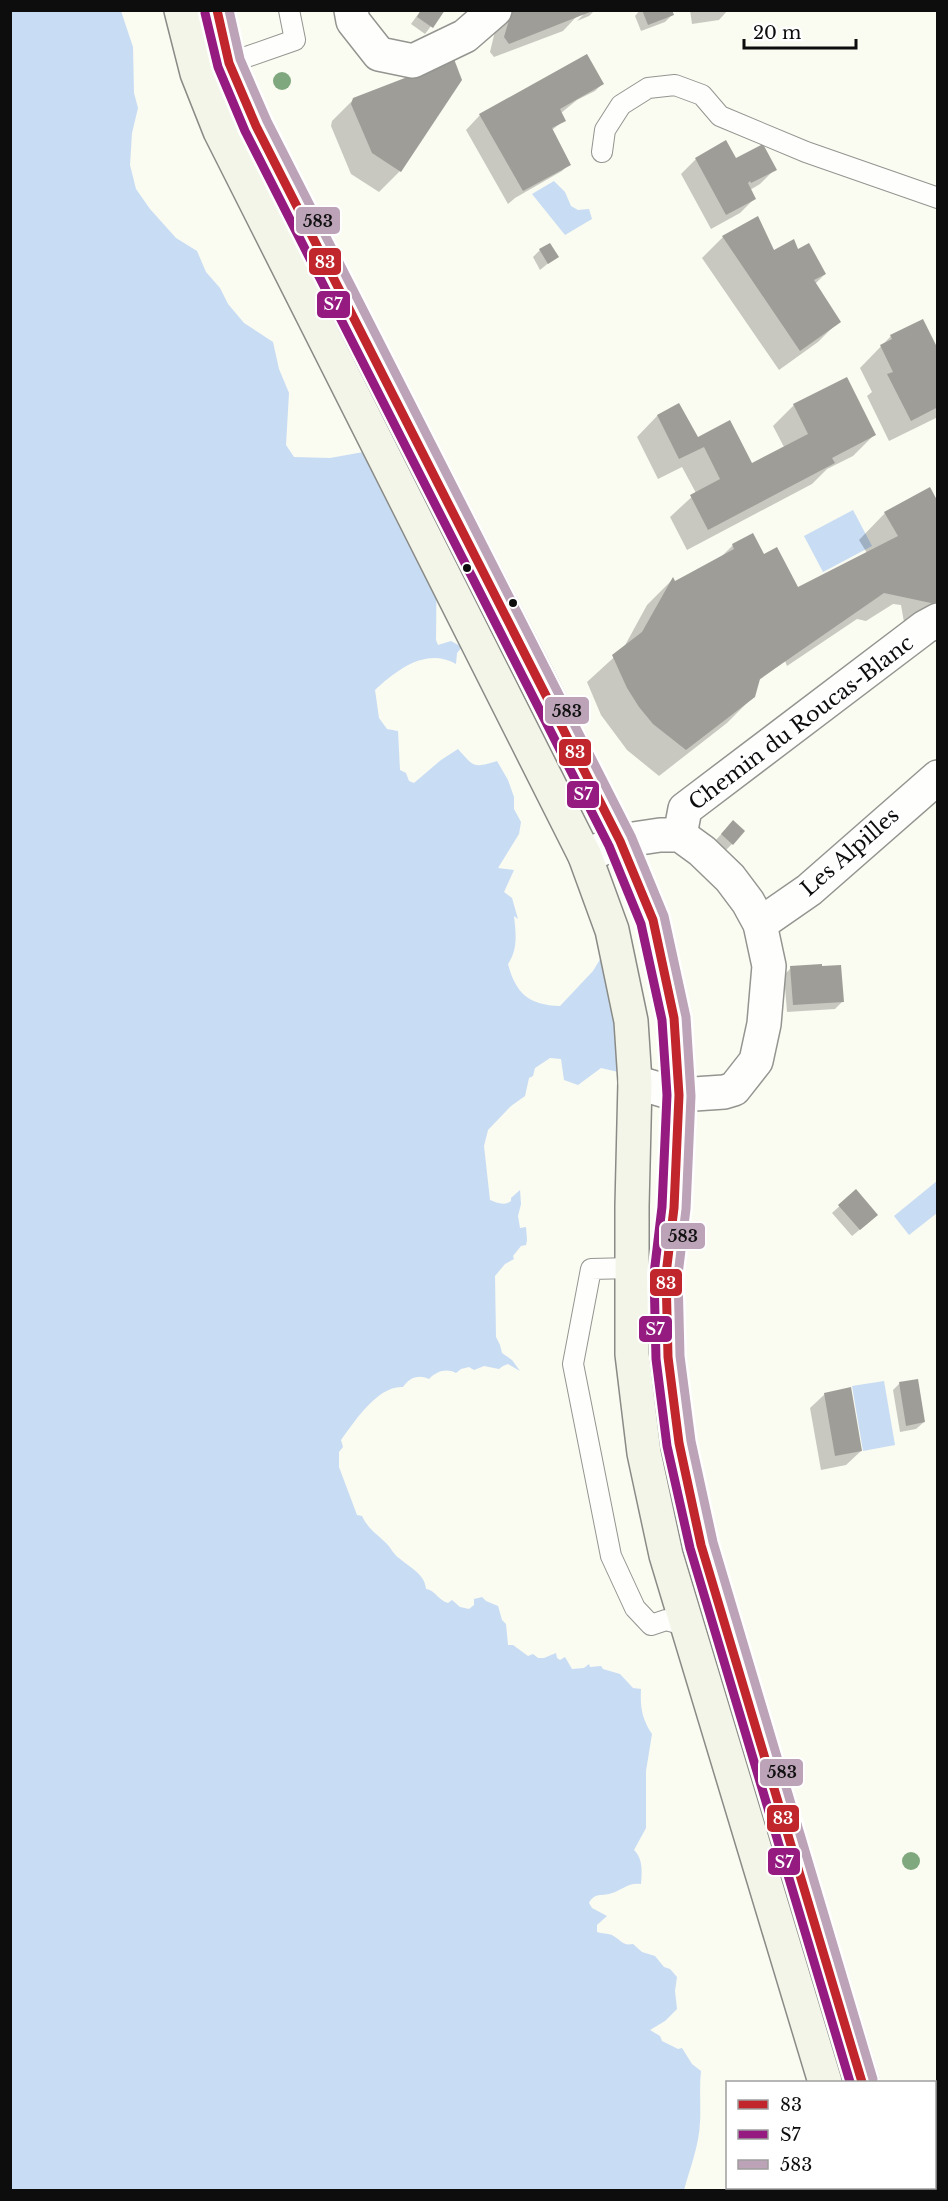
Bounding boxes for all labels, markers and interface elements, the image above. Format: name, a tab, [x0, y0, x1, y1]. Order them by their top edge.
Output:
scale bar	[744, 12, 856, 50]
text: 20 m	[753, 22, 801, 44]
line badge: 583	[295, 206, 341, 235]
text: 583	[303, 211, 333, 231]
line badge: 83	[308, 247, 342, 276]
text: 83	[315, 252, 335, 272]
line badge: S7	[316, 290, 351, 319]
text: S7	[324, 294, 343, 314]
unlabelled marker	[461, 562, 473, 574]
unlabelled marker	[507, 597, 519, 609]
street label: Chemin du Roucas-Blanc	[684, 630, 918, 816]
line badge: 583	[544, 696, 590, 725]
text: 583	[552, 701, 582, 721]
line badge: 83	[558, 738, 592, 767]
text: 83	[565, 742, 585, 762]
line badge: S7	[566, 780, 600, 809]
text: S7	[574, 784, 593, 804]
street label: Les Alpilles	[796, 802, 904, 902]
line badge: 583	[660, 1222, 706, 1250]
text: 583	[668, 1226, 698, 1246]
line badge: 83	[649, 1268, 683, 1297]
text: 83	[656, 1273, 676, 1293]
line badge: S7	[638, 1315, 673, 1343]
text: S7	[646, 1319, 665, 1339]
line badge: 583	[759, 1758, 804, 1787]
text: 583	[767, 1762, 797, 1782]
line badge: 83	[766, 1804, 800, 1833]
text: 83	[773, 1808, 793, 1828]
line badge: S7	[767, 1847, 801, 1876]
text: S7	[775, 1852, 794, 1872]
legend	[726, 2081, 936, 2189]
text: 83	[780, 2094, 802, 2116]
text: S7	[780, 2124, 802, 2146]
text: 583	[780, 2154, 812, 2176]

